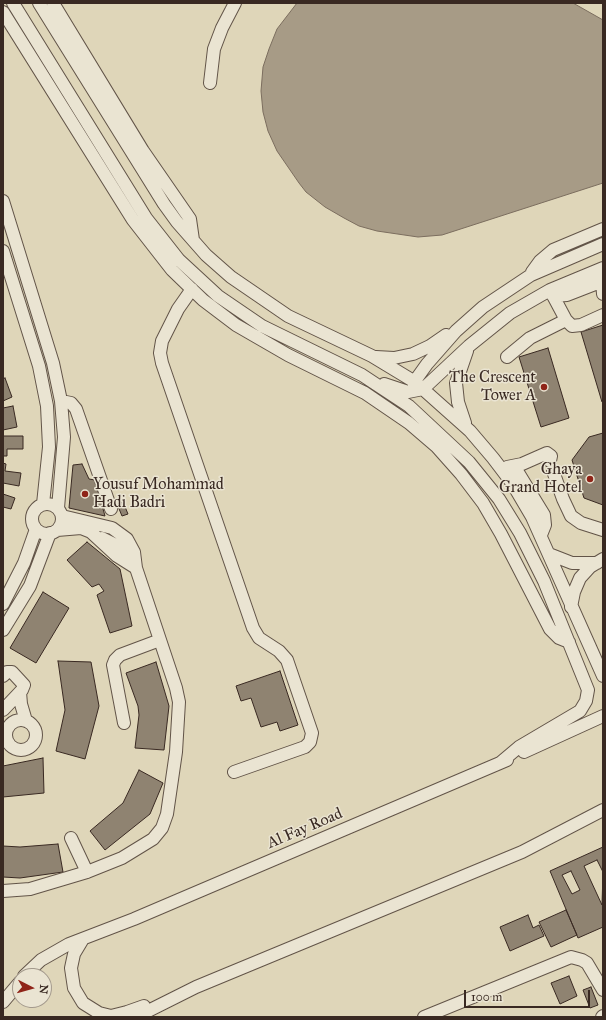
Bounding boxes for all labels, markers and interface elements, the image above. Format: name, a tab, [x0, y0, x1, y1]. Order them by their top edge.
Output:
place label: The Crescent Tower A	[449, 368, 536, 406]
marker: The Crescent Tower A	[539, 382, 549, 392]
place label: Ghaya Grand Hotel	[499, 460, 582, 498]
marker: Ghaya Grand Hotel	[585, 474, 595, 484]
place label: Yousuf Mohammad Hadi Badri	[93, 475, 224, 513]
marker: Yousuf Mohammad Hadi Badri	[80, 489, 90, 499]
street label: Al Fay Road	[264, 804, 346, 854]
north arrow	[12, 968, 52, 1008]
scale bar	[466, 982, 592, 1008]
text: N	[36, 984, 50, 995]
text: 100 m	[471, 990, 502, 1004]

